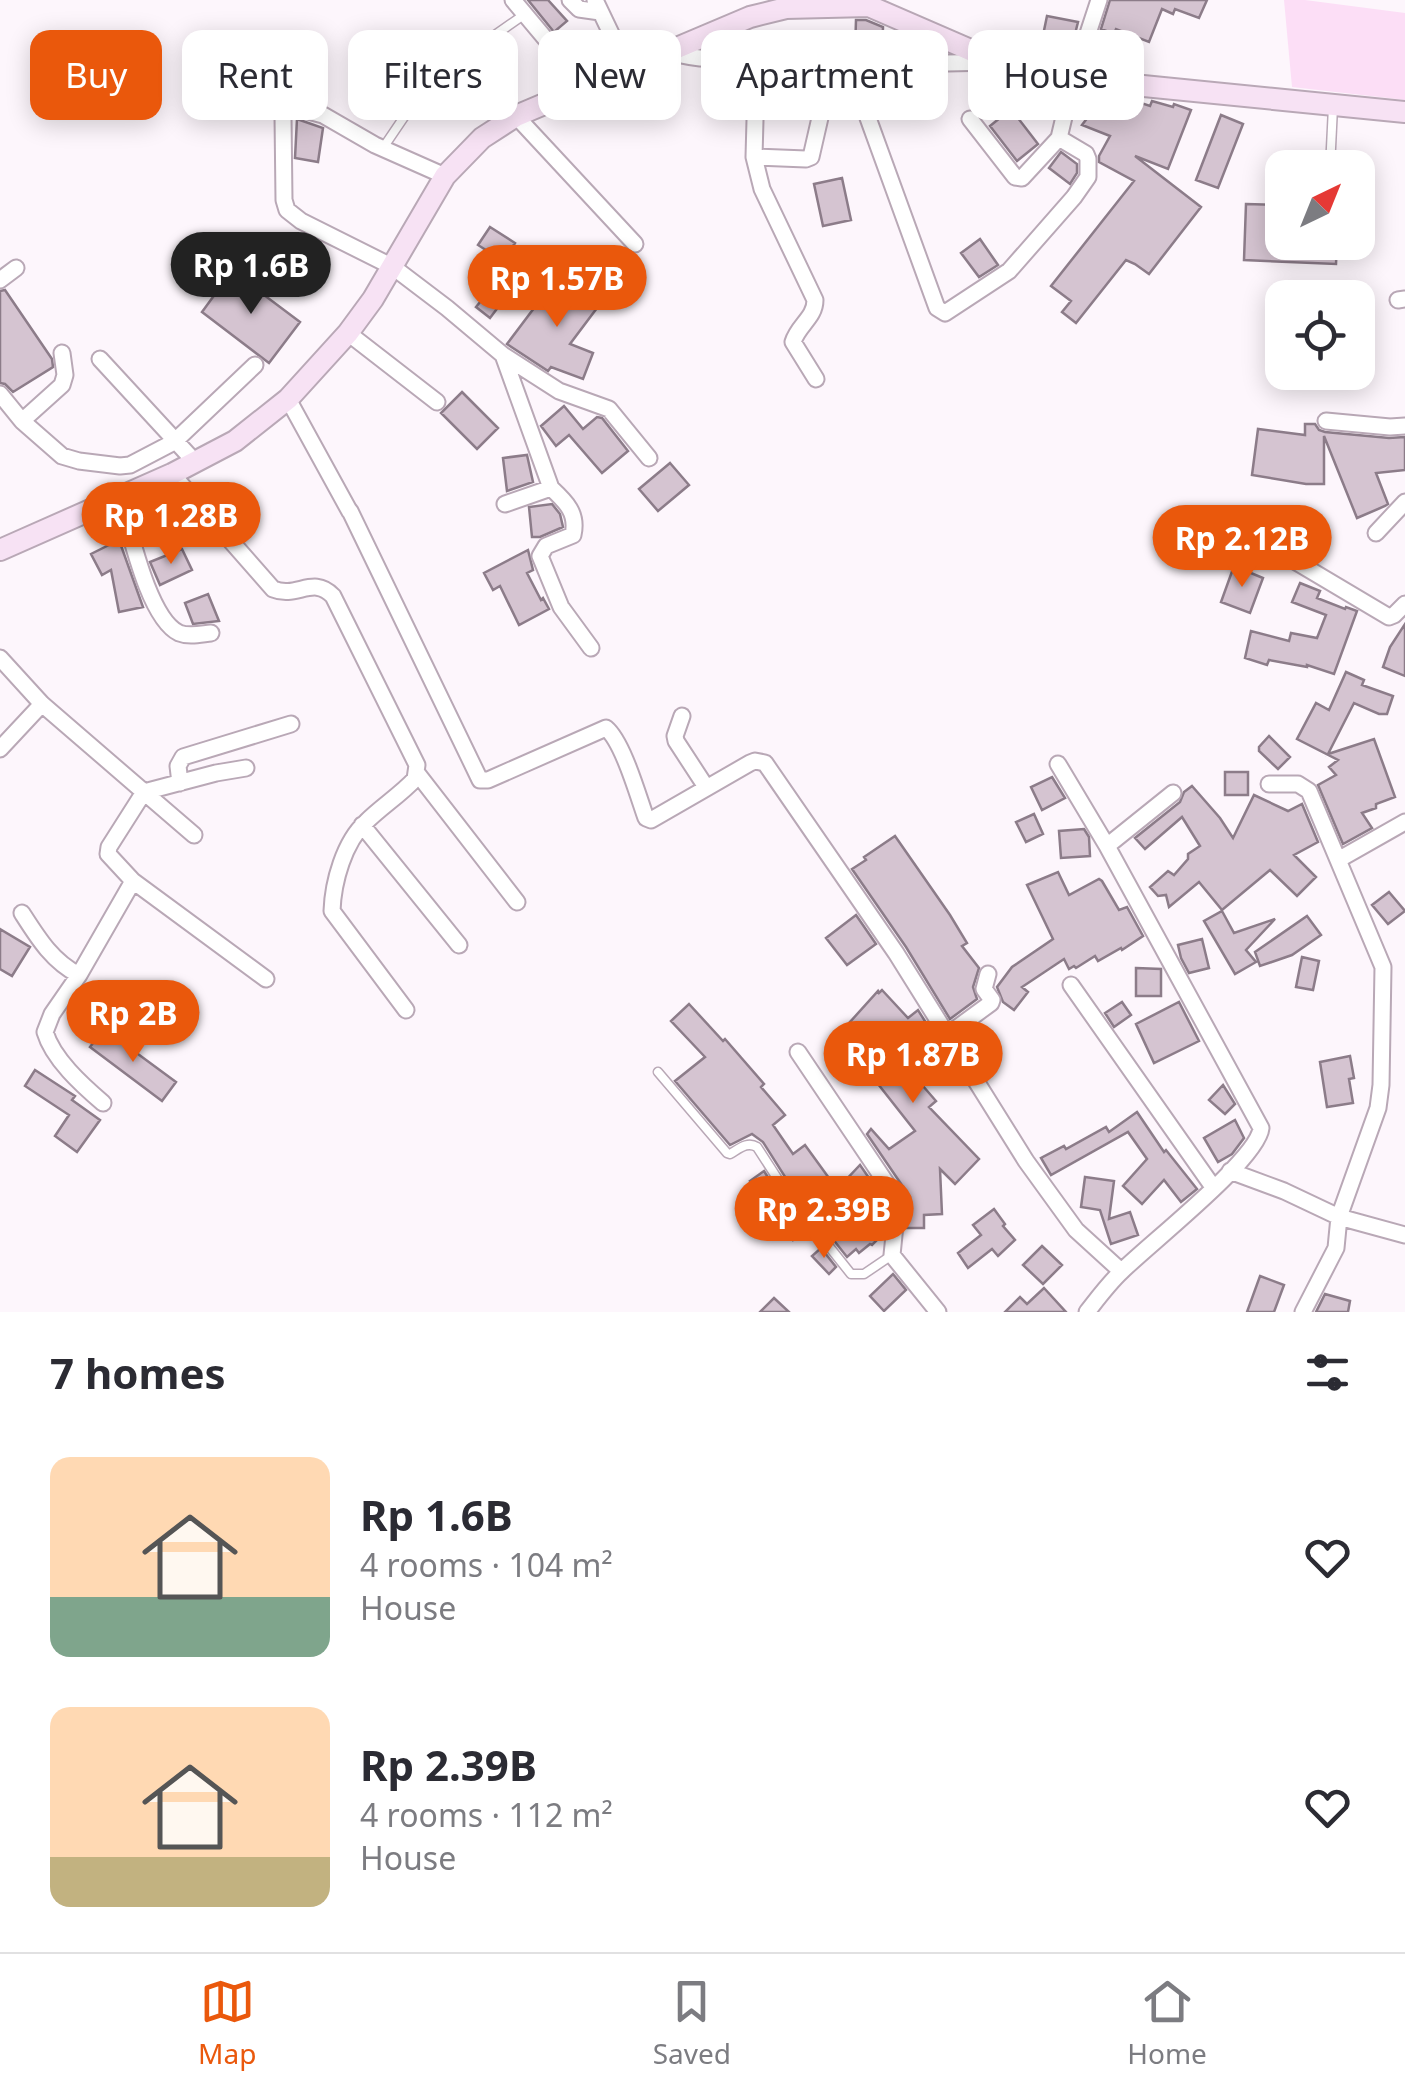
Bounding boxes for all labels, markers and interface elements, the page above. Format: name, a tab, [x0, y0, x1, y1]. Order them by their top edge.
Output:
chip: Buy	[30, 30, 162, 120]
chip: Rent	[182, 30, 328, 120]
chip: Filters	[348, 30, 518, 120]
chip: New	[538, 30, 681, 120]
chip: Apartment	[701, 30, 948, 120]
chip: House	[968, 30, 1144, 120]
north arrow	[1265, 150, 1375, 260]
map controls	[1265, 150, 1375, 390]
pin: Rp 1.6B	[159, 232, 343, 317]
text: Rp 1.6B	[193, 243, 309, 286]
pin: Rp 1.57B	[454, 245, 660, 330]
text: Rp 1.57B	[490, 256, 624, 299]
button: locate	[1265, 280, 1375, 390]
pin: Rp 1.28B	[68, 482, 274, 567]
text: Rp 1.28B	[104, 493, 238, 536]
pin: Rp 2.12B	[1139, 505, 1345, 590]
text: Rp 2.12B	[1175, 516, 1309, 559]
pin: Rp 2B	[63, 980, 203, 1065]
text: Rp 2B	[88, 991, 178, 1034]
pin: Rp 1.87B	[810, 1021, 1016, 1106]
text: Rp 1.87B	[846, 1032, 980, 1075]
pin: Rp 2.39B	[721, 1176, 927, 1261]
text: Rp 2.39B	[757, 1187, 891, 1230]
text: 7 homes	[50, 1344, 226, 1401]
icon: filters	[1300, 1345, 1355, 1400]
text: Rp 1.6B	[360, 1486, 513, 1543]
icon: home	[130, 1497, 250, 1617]
icon: heart	[1300, 1530, 1355, 1585]
text: 4 rooms · 104 m²	[360, 1543, 613, 1586]
text: House	[360, 1586, 456, 1629]
text: Rp 2.39B	[360, 1736, 537, 1793]
icon: home	[130, 1747, 250, 1867]
icon: heart	[1300, 1780, 1355, 1835]
text: 4 rooms · 112 m²	[360, 1793, 613, 1836]
text: House	[360, 1836, 456, 1879]
tab: Map	[198, 1974, 256, 2072]
tab: Saved	[653, 1974, 731, 2072]
tab: Home	[1127, 1974, 1207, 2072]

